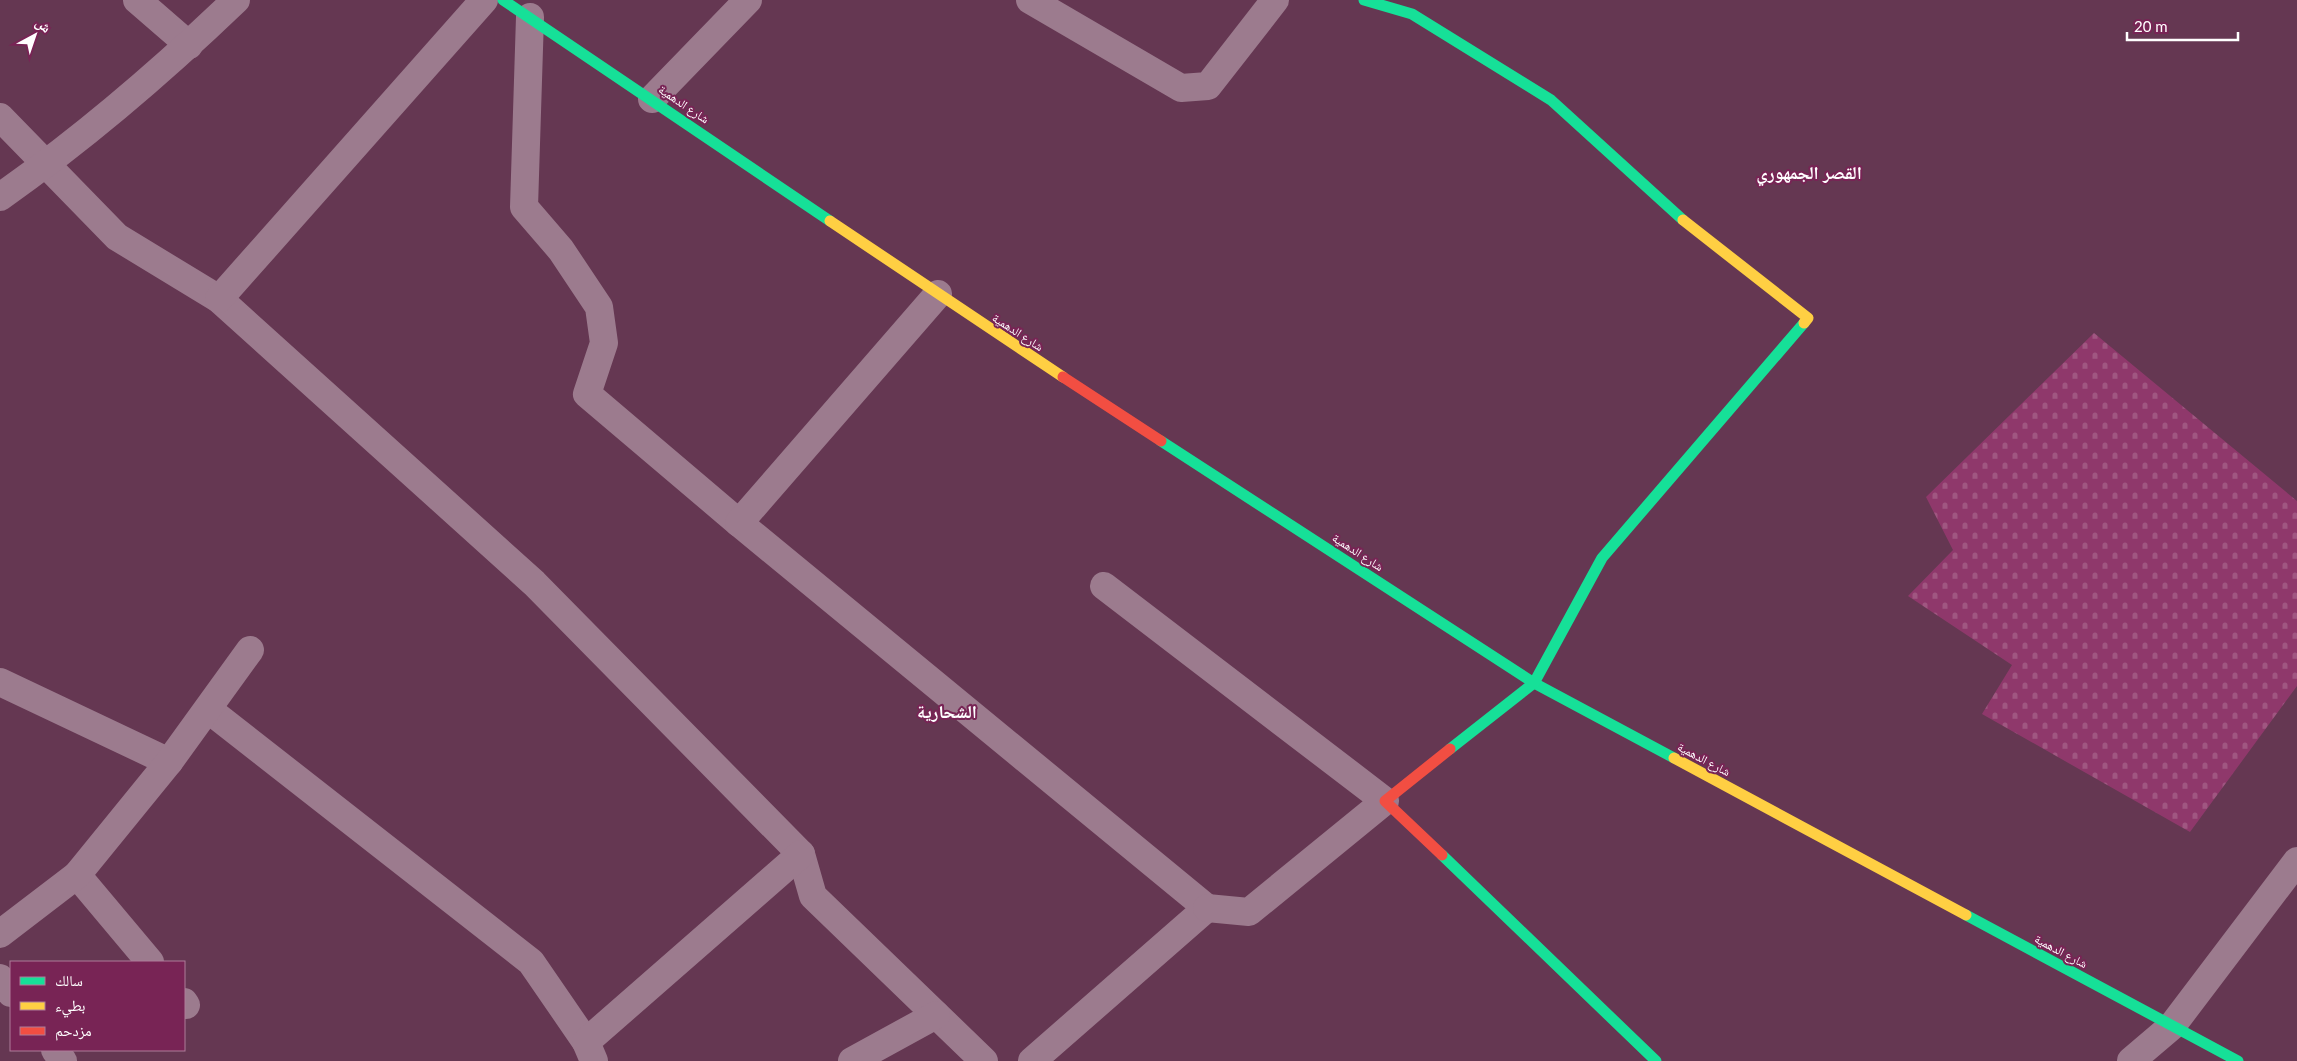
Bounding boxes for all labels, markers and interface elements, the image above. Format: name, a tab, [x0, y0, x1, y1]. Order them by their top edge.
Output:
north arrow	[10, 10, 60, 60]
scale bar	[2127, 10, 2238, 42]
text: ش	[32, 13, 55, 37]
text: 20 m	[2134, 17, 2168, 35]
street label: شارع الدهمية	[655, 82, 712, 127]
district label: القصر الجمهوري	[1756, 161, 1862, 187]
street label: شارع الدهمية	[989, 310, 1046, 355]
street label: شارع الدهمية	[1329, 530, 1386, 575]
district label: الشحارية	[917, 700, 977, 722]
street label: شارع الدهمية	[1675, 739, 1733, 780]
street label: شارع الدهمية	[2032, 931, 2090, 972]
legend	[10, 961, 185, 1051]
text: سالك	[55, 971, 83, 989]
text: بطيء	[55, 996, 85, 1018]
text: مزدحم	[55, 1021, 92, 1041]

